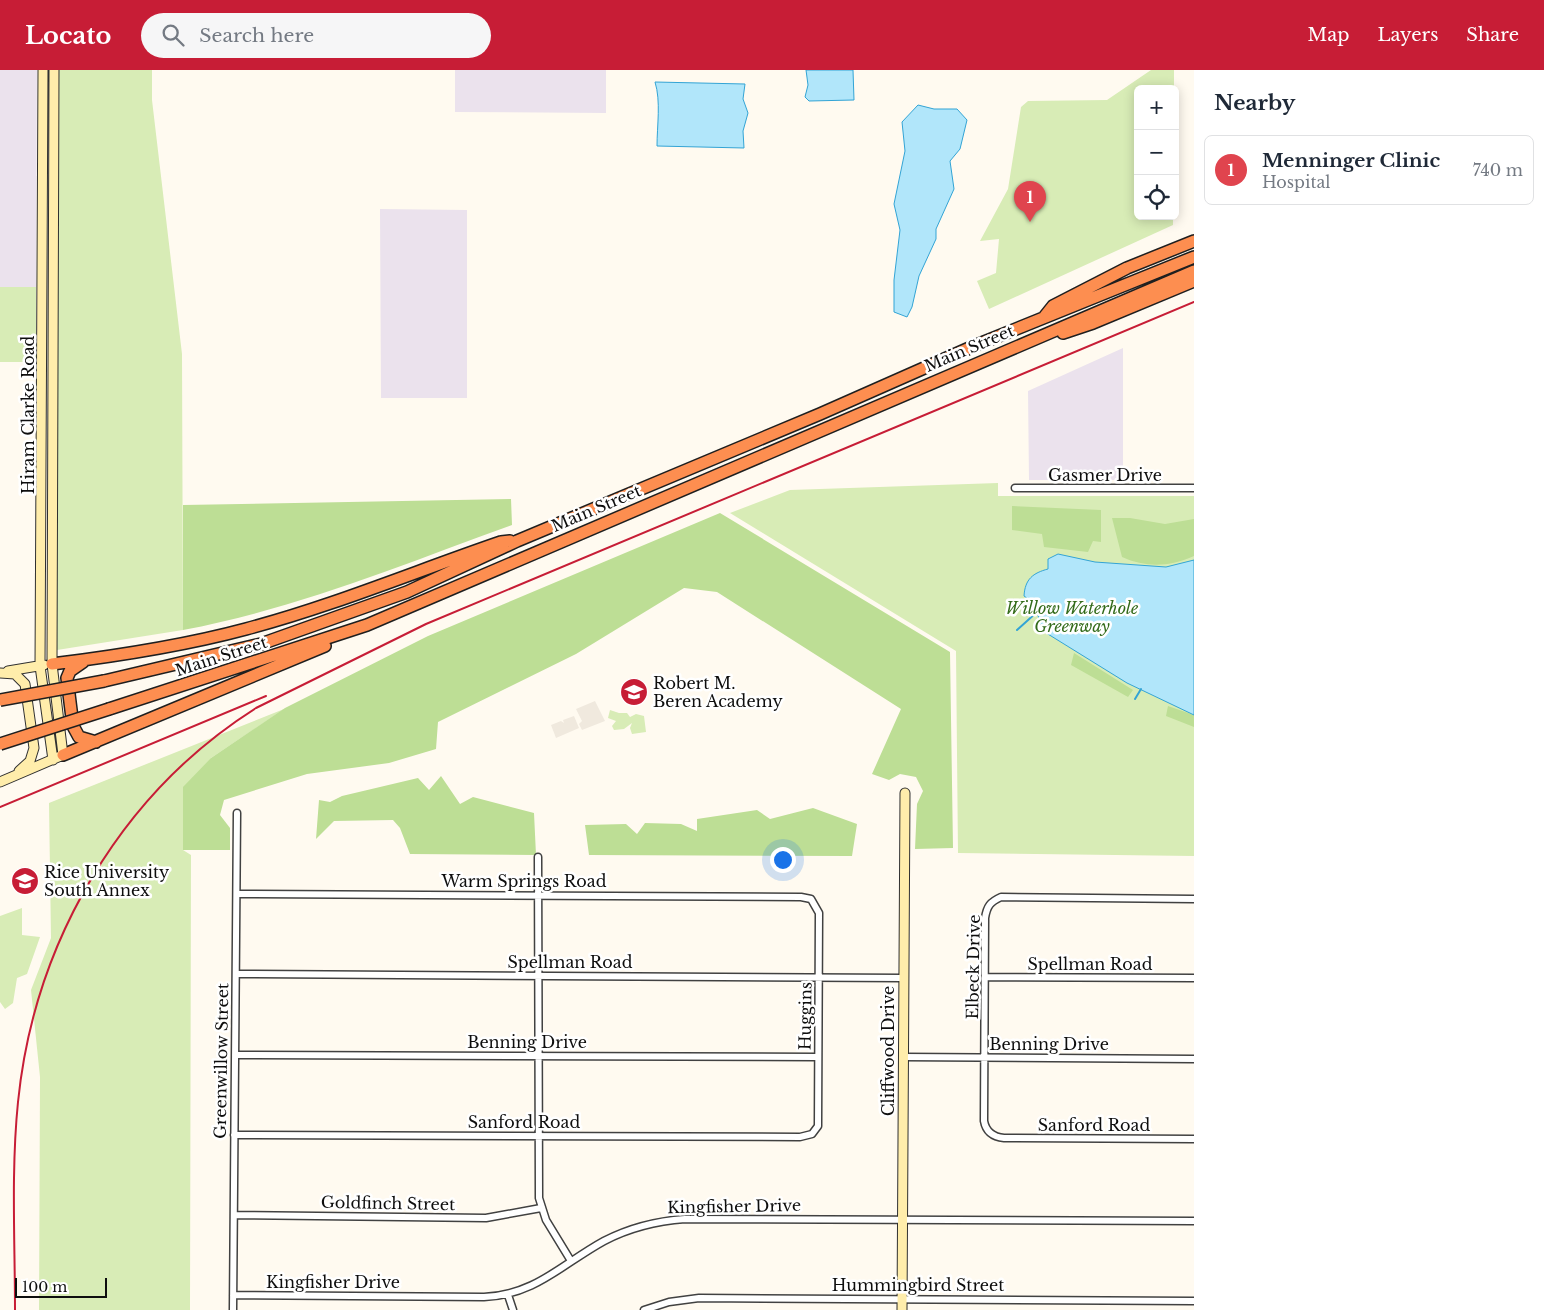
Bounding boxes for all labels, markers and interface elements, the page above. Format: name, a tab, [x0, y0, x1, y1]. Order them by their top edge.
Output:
search box	[141, 13, 491, 58]
text: Locato	[25, 21, 111, 50]
icon: search	[159, 21, 187, 49]
text: Search here	[199, 24, 314, 47]
text: Map	[1308, 24, 1349, 46]
text: Layers	[1377, 24, 1438, 46]
text: Share	[1466, 24, 1519, 46]
map controls	[1134, 85, 1179, 220]
button: +	[1134, 85, 1179, 130]
text: Nearby	[1214, 90, 1295, 116]
button: −	[1134, 130, 1179, 175]
text: Menninger Clinic	[1262, 149, 1440, 172]
text: 1	[1228, 160, 1234, 180]
text: 740 m	[1473, 160, 1523, 180]
text: Hospital	[1262, 172, 1331, 192]
button: locate	[1134, 175, 1179, 220]
pin: 1	[1014, 181, 1046, 222]
street label: Main Street	[921, 320, 1017, 376]
street label: Hiram Clarke Road	[18, 335, 38, 494]
street label: Gasmer Drive	[1048, 465, 1162, 485]
street label: Main Street	[548, 480, 644, 536]
park label: Willow Waterhole Greenway	[1006, 598, 1139, 636]
street label: Main Street	[172, 632, 270, 680]
place label: Robert M. Beren Academy	[653, 673, 783, 711]
school or university icon: Robert M. Beren Academy	[619, 677, 649, 707]
your location	[770, 847, 796, 873]
place label: Rice University South Annex	[44, 862, 170, 900]
school or university icon: Rice University South Annex	[10, 866, 40, 896]
street label: Warm Springs Road	[441, 871, 607, 891]
street label: Elbeck Drive	[962, 914, 984, 1020]
street label: Spellman Road	[508, 952, 633, 972]
street label: Spellman Road	[1028, 954, 1153, 974]
street label: Huggins	[794, 982, 816, 1050]
street label: Greenwillow Street	[210, 983, 232, 1139]
street label: Cliffwood Drive	[878, 986, 898, 1116]
street label: Benning Drive	[467, 1032, 587, 1052]
street label: Benning Drive	[989, 1034, 1109, 1054]
street label: Sanford Road	[468, 1112, 580, 1132]
street label: Sanford Road	[1038, 1115, 1150, 1135]
street label: Goldfinch Street	[321, 1192, 455, 1214]
street label: Kingfisher Drive	[667, 1195, 801, 1217]
street label: Kingfisher Drive	[266, 1272, 400, 1292]
scale bar	[15, 1275, 108, 1298]
street label: Hummingbird Street	[832, 1275, 1004, 1295]
text: 100 m	[22, 1278, 67, 1296]

